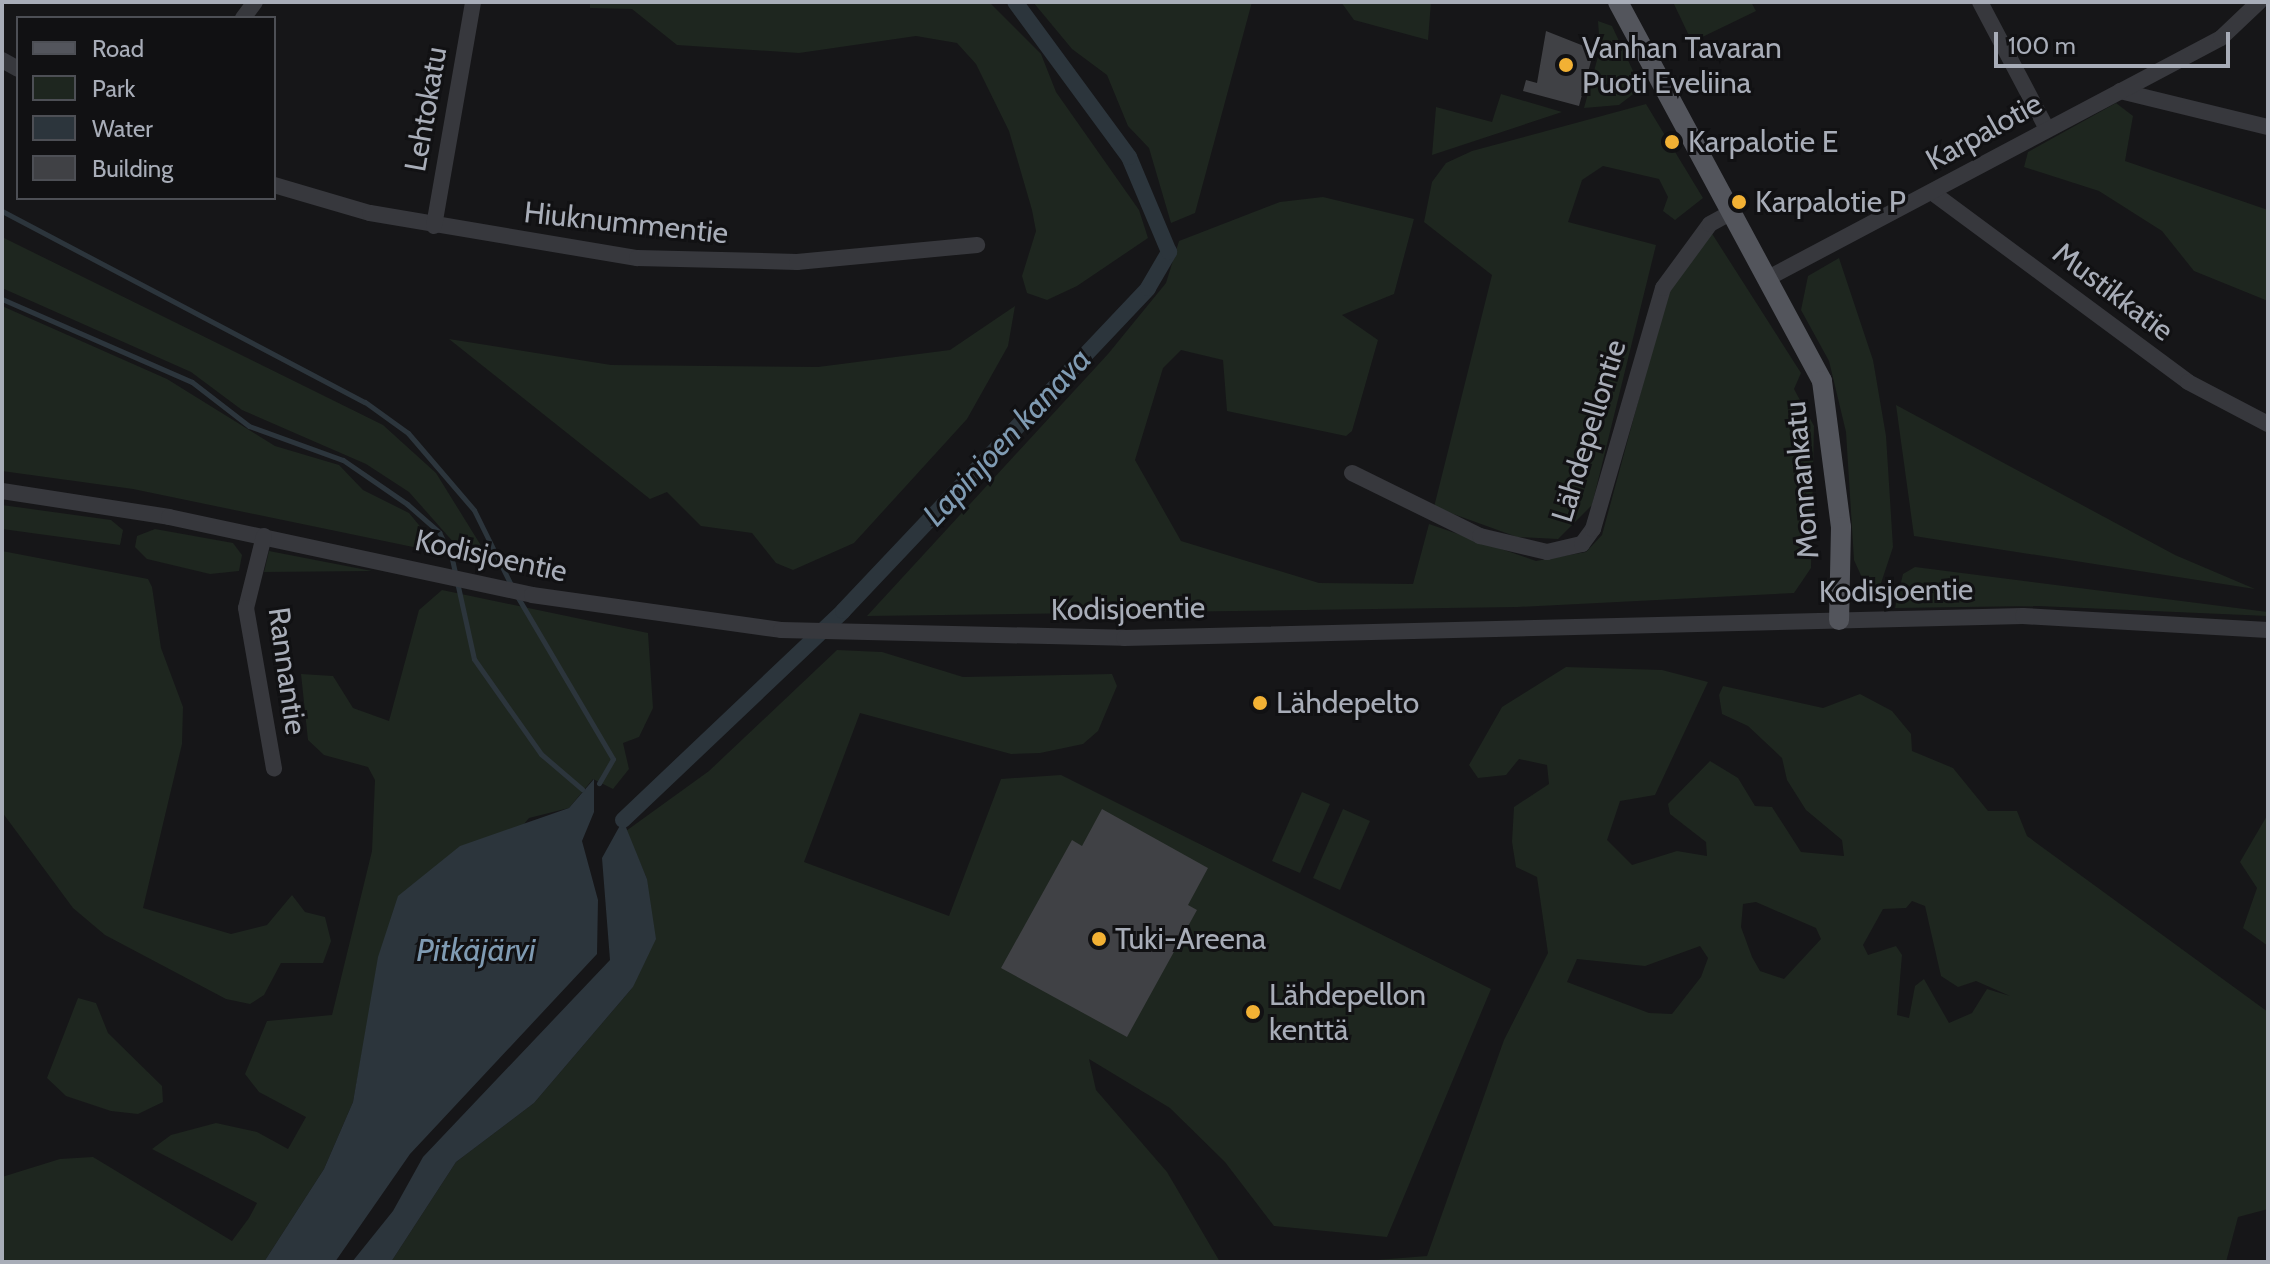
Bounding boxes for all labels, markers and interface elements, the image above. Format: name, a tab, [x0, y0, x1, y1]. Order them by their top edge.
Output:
legend	[16, 16, 276, 200]
scale bar	[1998, 16, 2234, 66]
place label: Vanhan Tavaran Puoti Eveliina	[1582, 30, 1782, 100]
text: 100 m	[2008, 31, 2076, 60]
text: Road	[92, 34, 144, 63]
street label: Lehtokatu	[397, 44, 455, 174]
marker: Vanhan Tavaran Puoti Eveliina	[1557, 56, 1575, 74]
text: Park	[92, 74, 135, 103]
street label: Karpalotie	[1920, 85, 2048, 179]
text: Water	[92, 114, 153, 143]
place label: Karpalotie E	[1688, 124, 1838, 160]
marker: Karpalotie E	[1663, 133, 1681, 151]
text: Building	[92, 154, 173, 183]
place label: Karpalotie P	[1755, 184, 1906, 220]
marker: Karpalotie P	[1730, 193, 1748, 211]
street label: Hiuknummentie	[522, 194, 730, 252]
street label: Mustikkatie	[2046, 235, 2180, 349]
street label: Lähdepellontie	[1544, 336, 1634, 526]
water label: Lapinjoen kanava	[915, 340, 1099, 534]
street label: Monnankatu	[1777, 400, 1827, 560]
street label: Kodisjoentie	[412, 522, 570, 590]
street label: Kodisjoentie	[1818, 572, 1974, 610]
street label: Kodisjoentie	[1050, 590, 1206, 628]
street label: Rannantie	[260, 605, 314, 737]
place label: Lähdepelto	[1276, 685, 1419, 721]
marker: Lähdepelto	[1251, 694, 1269, 712]
place label: Tuki-Areena	[1115, 921, 1266, 957]
marker: Tuki-Areena	[1090, 930, 1108, 948]
water label: Pitkäjärvi	[416, 931, 536, 969]
place label: Lähdepellon kenttä	[1269, 977, 1426, 1048]
marker: Lähdepellon kenttä	[1244, 1003, 1262, 1021]

